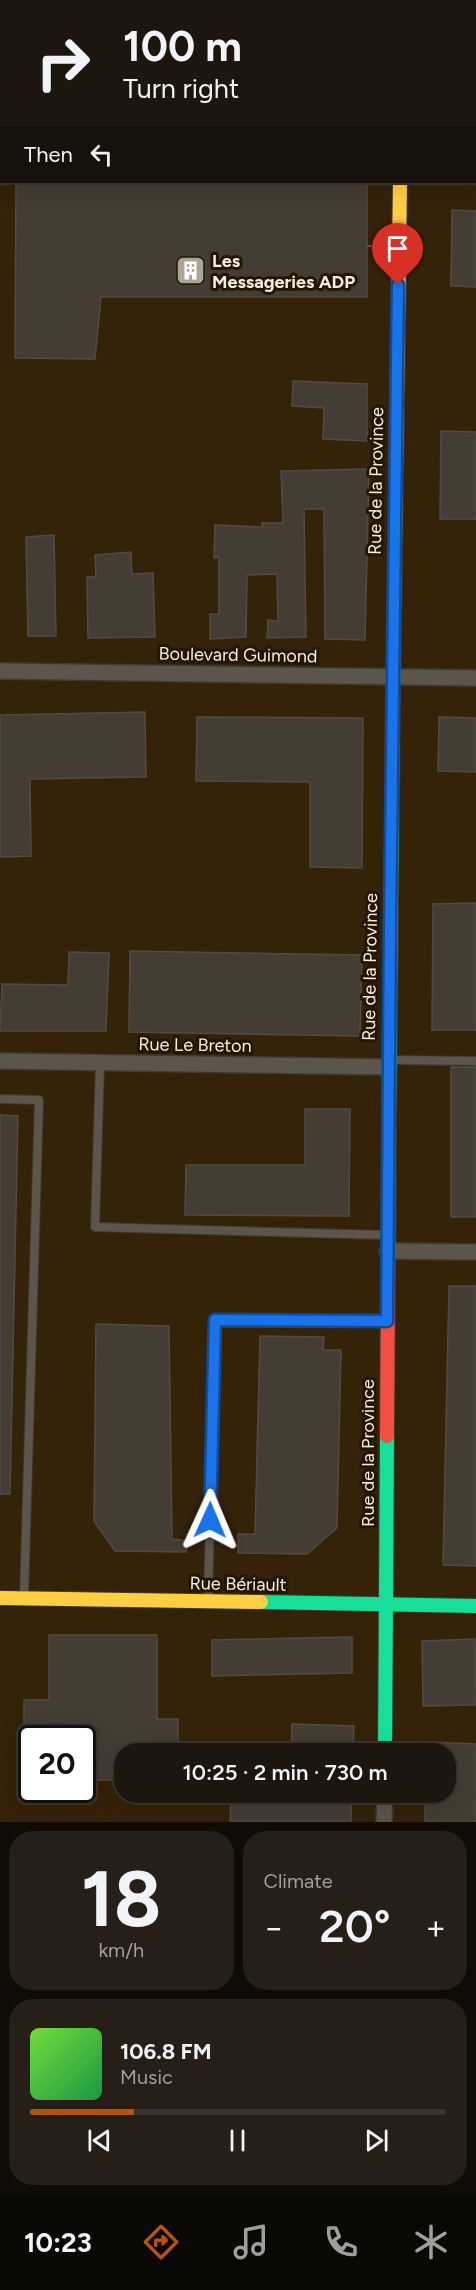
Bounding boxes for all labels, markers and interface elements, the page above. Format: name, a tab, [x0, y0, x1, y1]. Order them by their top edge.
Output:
text: 100 m	[123, 21, 242, 72]
icon: right	[24, 24, 102, 102]
text: Turn right	[123, 72, 239, 105]
icon: left	[85, 138, 118, 171]
text: Then	[24, 141, 73, 168]
pin	[372, 223, 423, 285]
icon: arrive	[381, 232, 414, 265]
place label: Les Messageries ADP	[212, 250, 355, 293]
building icon: Les Messageries ADP	[175, 255, 207, 287]
street label: Rue de la Province	[364, 407, 388, 555]
street label: Boulevard Guimond	[158, 643, 318, 667]
street label: Rue de la Province	[358, 893, 382, 1041]
street label: Rue Le Breton	[138, 1033, 252, 1057]
street label: Rue de la Province	[357, 1379, 379, 1527]
position arrow	[178, 1488, 242, 1552]
street label: Rue Bériault	[189, 1572, 287, 1596]
speed limit sign: 20	[18, 1725, 96, 1803]
text: 10:25 · 2 min · 730 m	[183, 1759, 387, 1786]
text: 18	[81, 1852, 162, 1946]
text: Climate	[264, 1869, 333, 1893]
text: 20°	[319, 1899, 391, 1953]
text: −	[264, 1908, 284, 1947]
text: +	[425, 1908, 446, 1947]
text: km/h	[98, 1938, 144, 1962]
text: 106.8 FM	[120, 2038, 212, 2065]
text: Music	[120, 2065, 173, 2089]
icon: previous	[83, 2124, 116, 2157]
icon: pause	[221, 2124, 254, 2157]
icon: next	[360, 2124, 393, 2157]
icon: directions	[140, 2221, 182, 2263]
icon: music	[230, 2221, 272, 2263]
icon: phone	[320, 2221, 362, 2263]
icon: climate	[410, 2221, 452, 2263]
text: 10:23	[24, 2226, 92, 2259]

